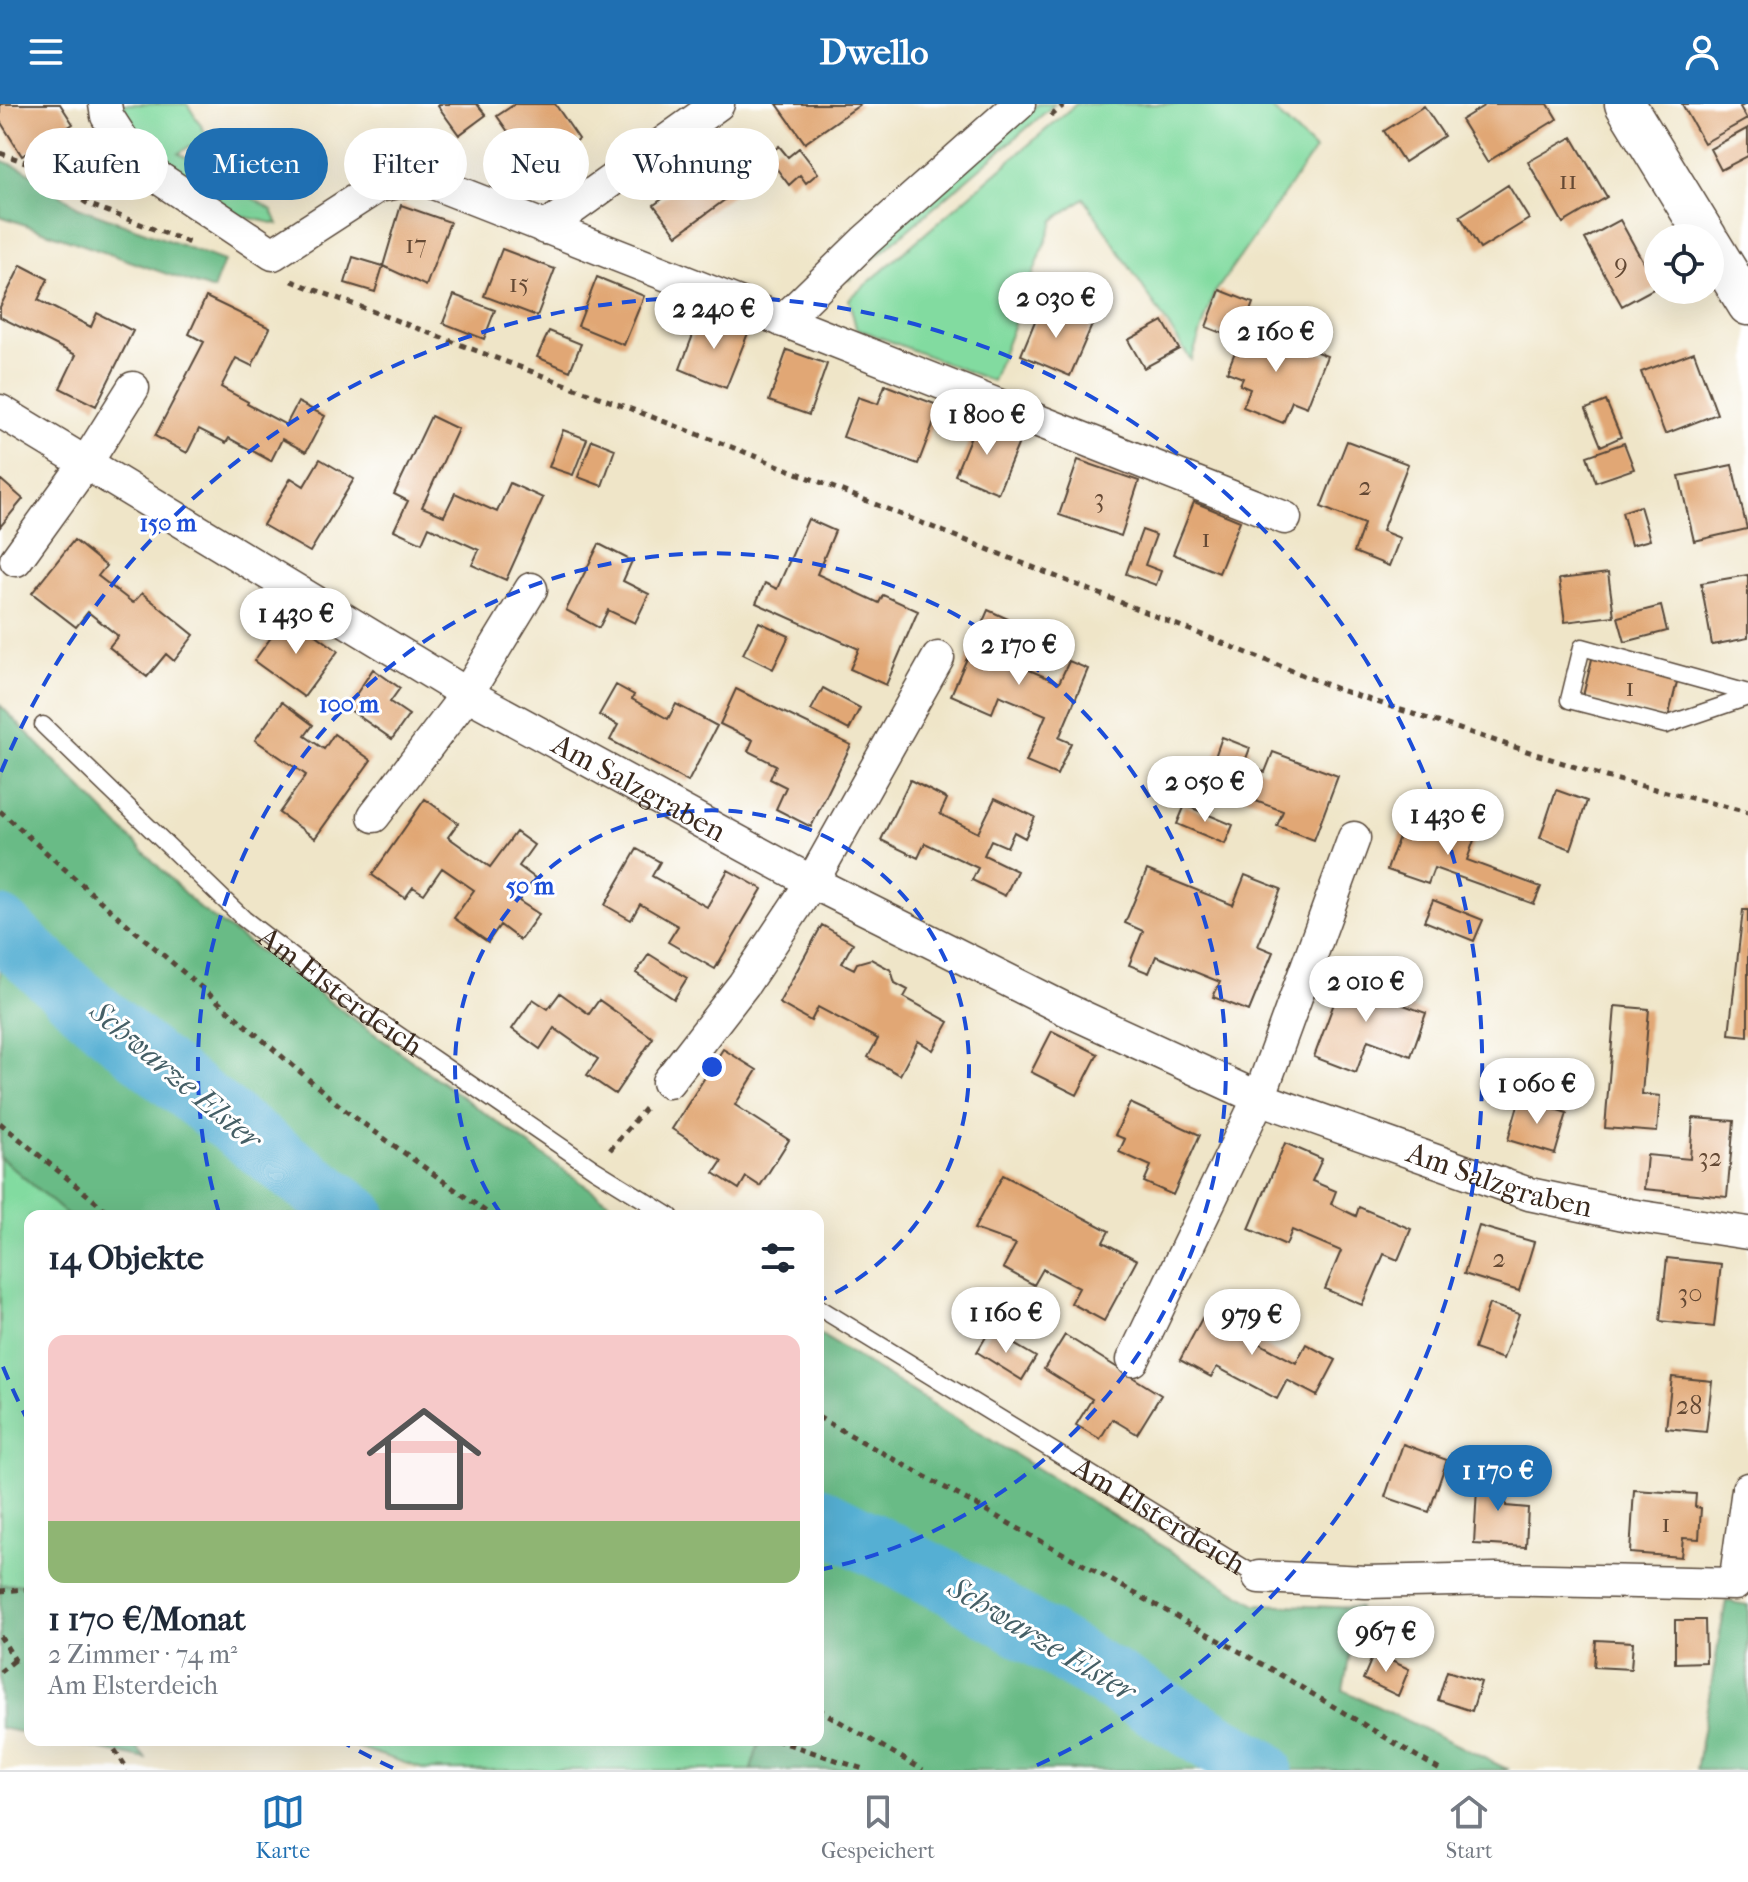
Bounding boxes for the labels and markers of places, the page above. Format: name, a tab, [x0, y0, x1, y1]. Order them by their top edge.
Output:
pin: 2 030 €	[982, 272, 1130, 340]
pin: 2 240 €	[640, 283, 788, 351]
pin: 2 160 €	[1202, 306, 1350, 374]
pin: 1 800 €	[913, 389, 1061, 457]
pin: 1 430 €	[222, 588, 370, 656]
pin: 2 170 €	[945, 619, 1093, 687]
pin: 2 050 €	[1131, 756, 1279, 824]
pin: 1 430 €	[1374, 789, 1522, 857]
pin: 2 010 €	[1292, 956, 1440, 1024]
centre of rings	[698, 1053, 726, 1081]
pin: 1 060 €	[1463, 1058, 1611, 1126]
pin: 1 160 €	[932, 1287, 1080, 1355]
pin: 979 €	[1196, 1289, 1308, 1357]
pin: 1 170 €	[1424, 1445, 1572, 1513]
pin: 967 €	[1330, 1606, 1442, 1674]

